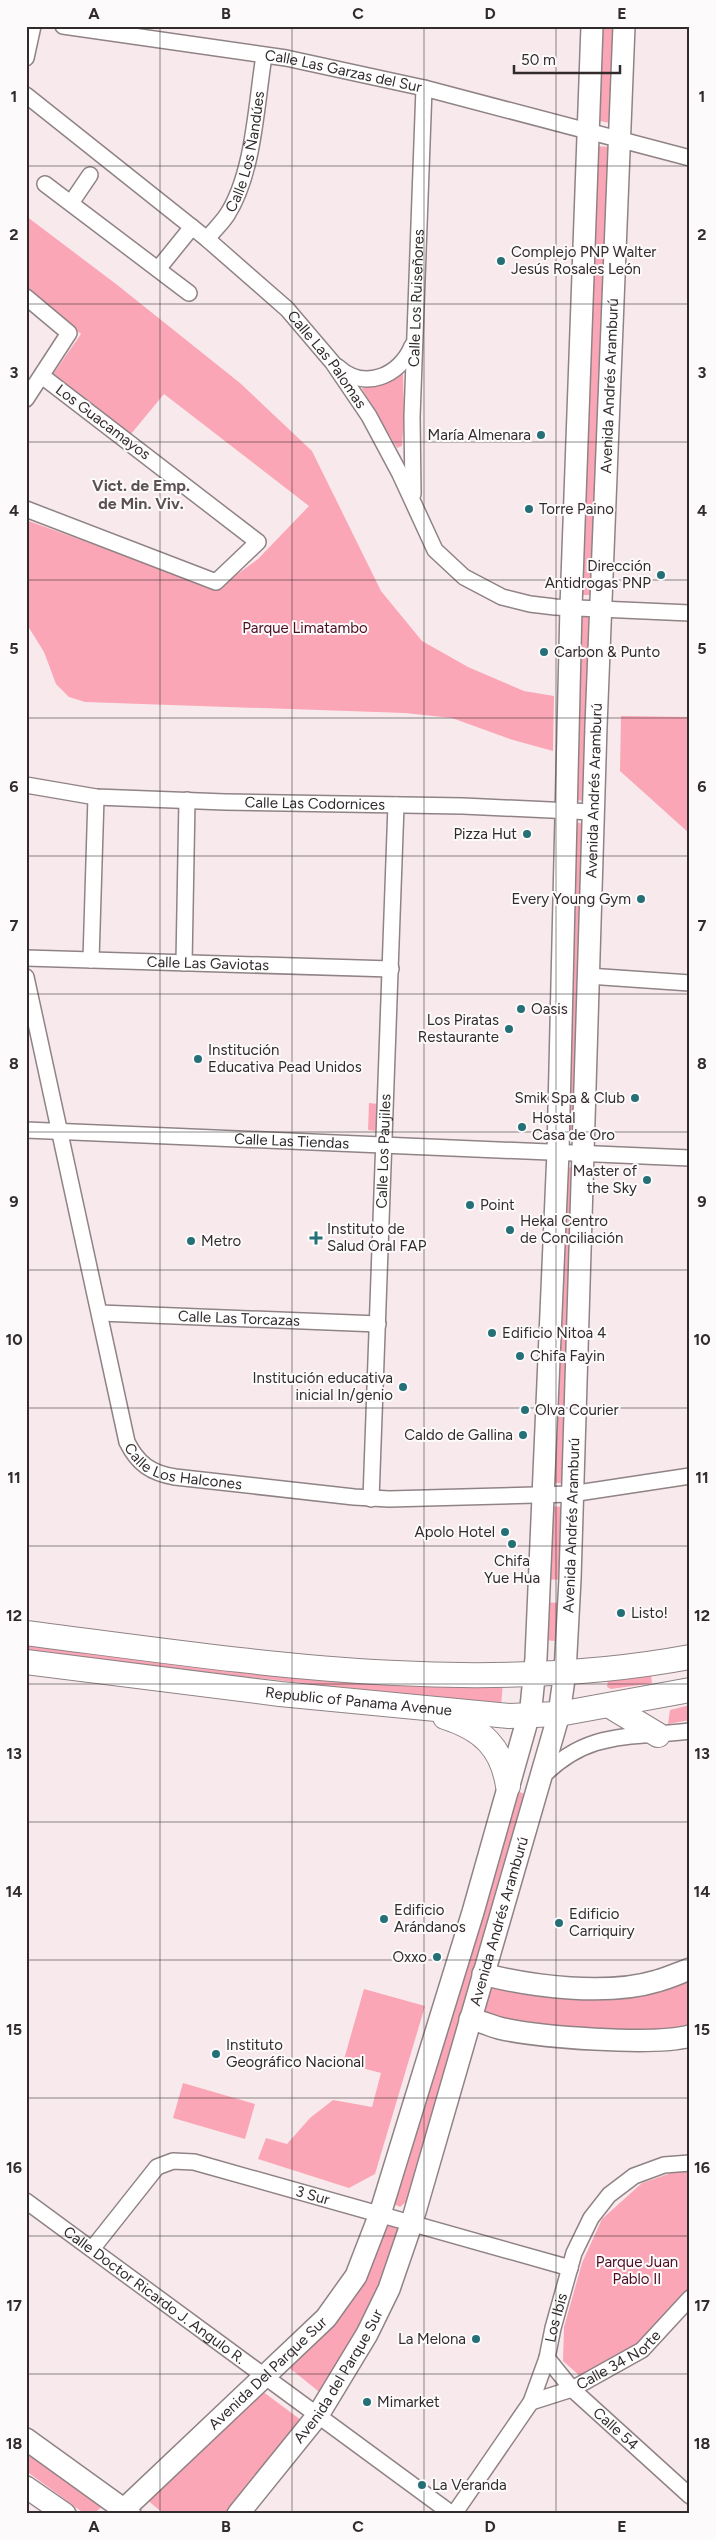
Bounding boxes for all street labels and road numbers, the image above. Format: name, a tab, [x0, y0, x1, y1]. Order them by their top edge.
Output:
street label: Calle Las Garzas del Sur	[264, 46, 423, 96]
street label: Calle Los Ñandúes	[222, 90, 268, 215]
street label: Calle Los Ruiseñores	[405, 229, 428, 367]
street label: Avenida Andrés Aramburú	[597, 298, 622, 474]
street label: Calle Las Palomas	[283, 307, 370, 412]
street label: Los Guacamayos	[52, 380, 154, 464]
street label: Avenida Andrés Aramburú	[582, 703, 606, 879]
street label: Calle Las Codornices	[244, 793, 385, 814]
street label: Calle Las Gaviotas	[146, 953, 269, 974]
street label: Calle Los Paujiles	[372, 1093, 395, 1209]
street label: Calle Las Tiendas	[234, 1130, 350, 1153]
street label: Calle Las Torcazas	[177, 1307, 300, 1330]
street label: Avenida Andrés Aramburú	[559, 1437, 583, 1613]
street label: Calle Los Halcones	[120, 1440, 243, 1493]
street label: Republic of Panama Avenue	[264, 1683, 453, 1719]
street label: Avenida Andrés Aramburú	[466, 1834, 532, 2008]
street label: 3 Sur	[294, 2182, 332, 2209]
street label: Calle Doctor Ricardo J. Angulo R.	[60, 2223, 248, 2368]
street label: Los Ibis	[541, 2291, 571, 2344]
street label: Avenida del Parque Sur	[290, 2306, 387, 2447]
street label: Avenida Del Parque Sur	[205, 2313, 331, 2433]
street label: Calle 34 Norte	[573, 2327, 665, 2394]
street label: Calle 54	[589, 2404, 642, 2454]

